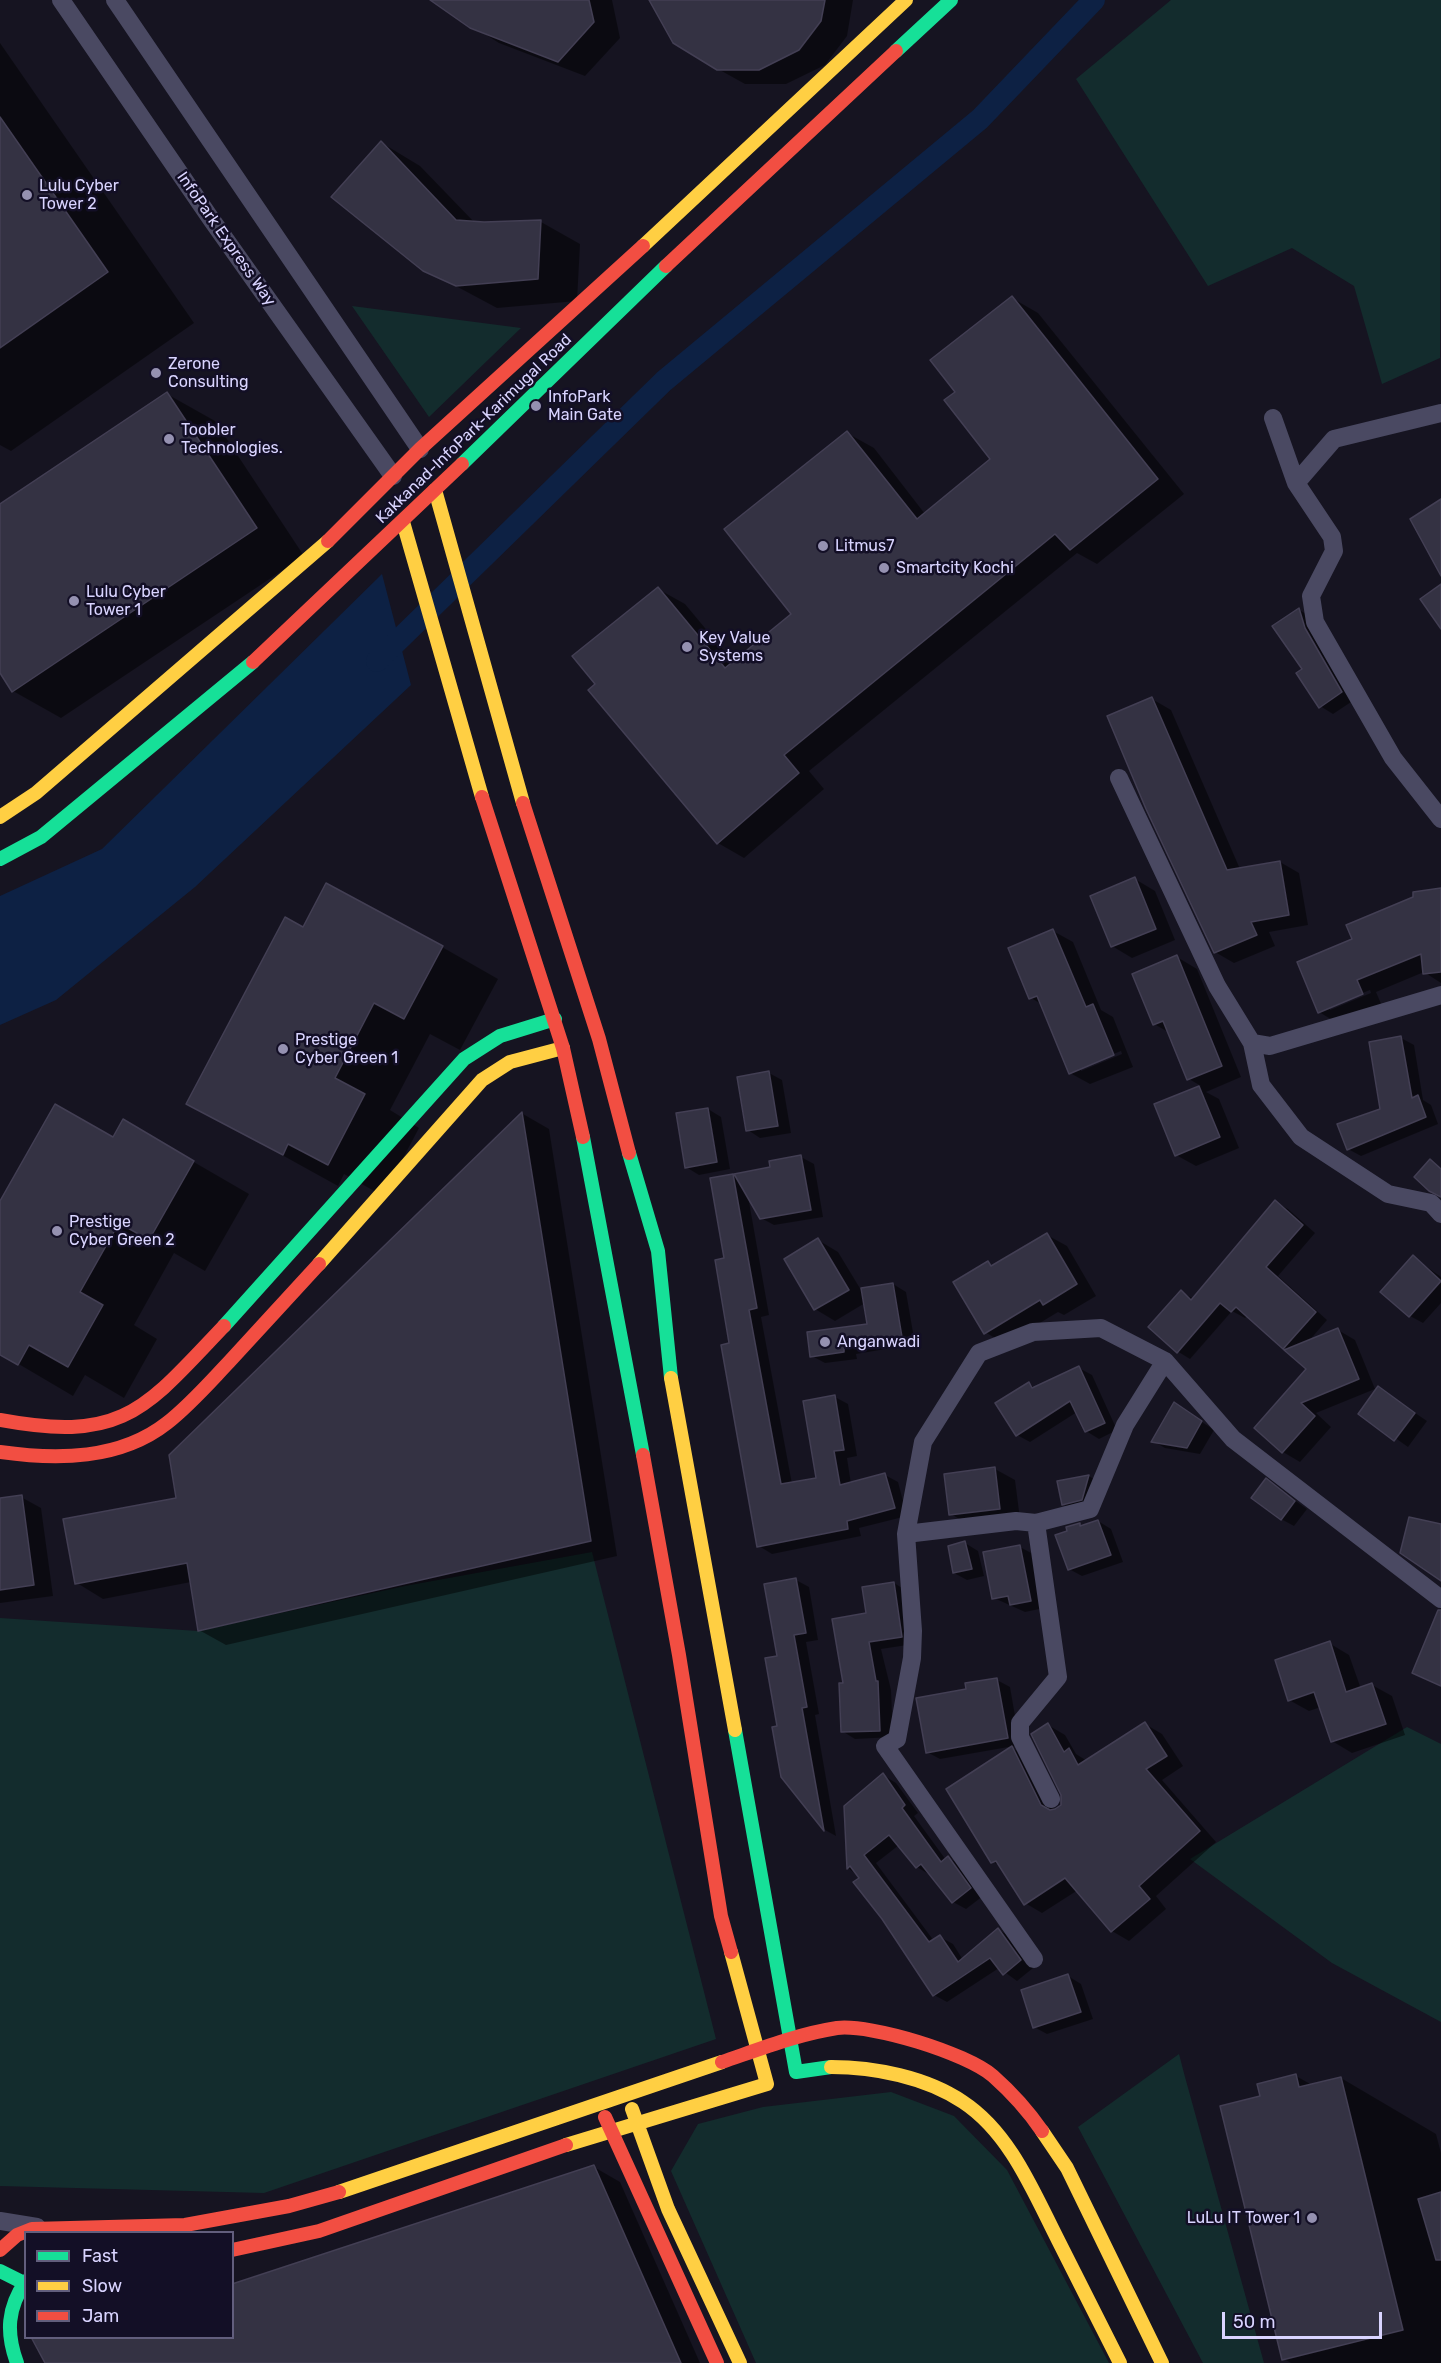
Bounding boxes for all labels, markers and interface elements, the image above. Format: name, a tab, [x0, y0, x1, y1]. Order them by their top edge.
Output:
street label: InfoPark Express Way	[172, 168, 280, 310]
place label: Lulu Cyber Tower 2	[39, 176, 119, 214]
marker: Lulu Cyber Tower 2	[20, 188, 34, 202]
street label: Kakkanad-InfoPark-Karimugal Road	[372, 330, 576, 528]
place label: Zerone Consulting	[168, 354, 249, 392]
marker: Zerone Consulting	[149, 366, 163, 380]
place label: InfoPark Main Gate	[548, 387, 622, 425]
marker: InfoPark Main Gate	[529, 399, 543, 413]
place label: Toobler Technologies.	[181, 420, 283, 458]
marker: Toobler Technologies.	[162, 432, 176, 446]
place label: Litmus7	[835, 536, 894, 556]
marker: Litmus7	[816, 539, 830, 553]
place label: Smartcity Kochi	[896, 558, 1014, 578]
marker: Smartcity Kochi	[877, 561, 891, 575]
place label: Lulu Cyber Tower 1	[86, 582, 166, 620]
marker: Lulu Cyber Tower 1	[67, 594, 81, 608]
place label: Key Value Systems	[699, 628, 770, 666]
marker: Key Value Systems	[680, 640, 694, 654]
place label: Prestige Cyber Green 1	[295, 1030, 398, 1068]
marker: Prestige Cyber Green 1	[276, 1042, 290, 1056]
place label: Prestige Cyber Green 2	[69, 1212, 175, 1250]
marker: Prestige Cyber Green 2	[50, 1224, 64, 1238]
place label: Anganwadi	[837, 1332, 920, 1352]
marker: Anganwadi	[818, 1335, 832, 1349]
place label: LuLu IT Tower 1	[1187, 2208, 1300, 2228]
marker: LuLu IT Tower 1	[1305, 2211, 1319, 2225]
legend	[24, 2231, 234, 2339]
text: Fast	[82, 2245, 118, 2267]
text: Slow	[82, 2275, 122, 2297]
scale bar	[1225, 2300, 1386, 2338]
text: Jam	[82, 2305, 119, 2327]
text: 50 m	[1233, 2311, 1276, 2333]

